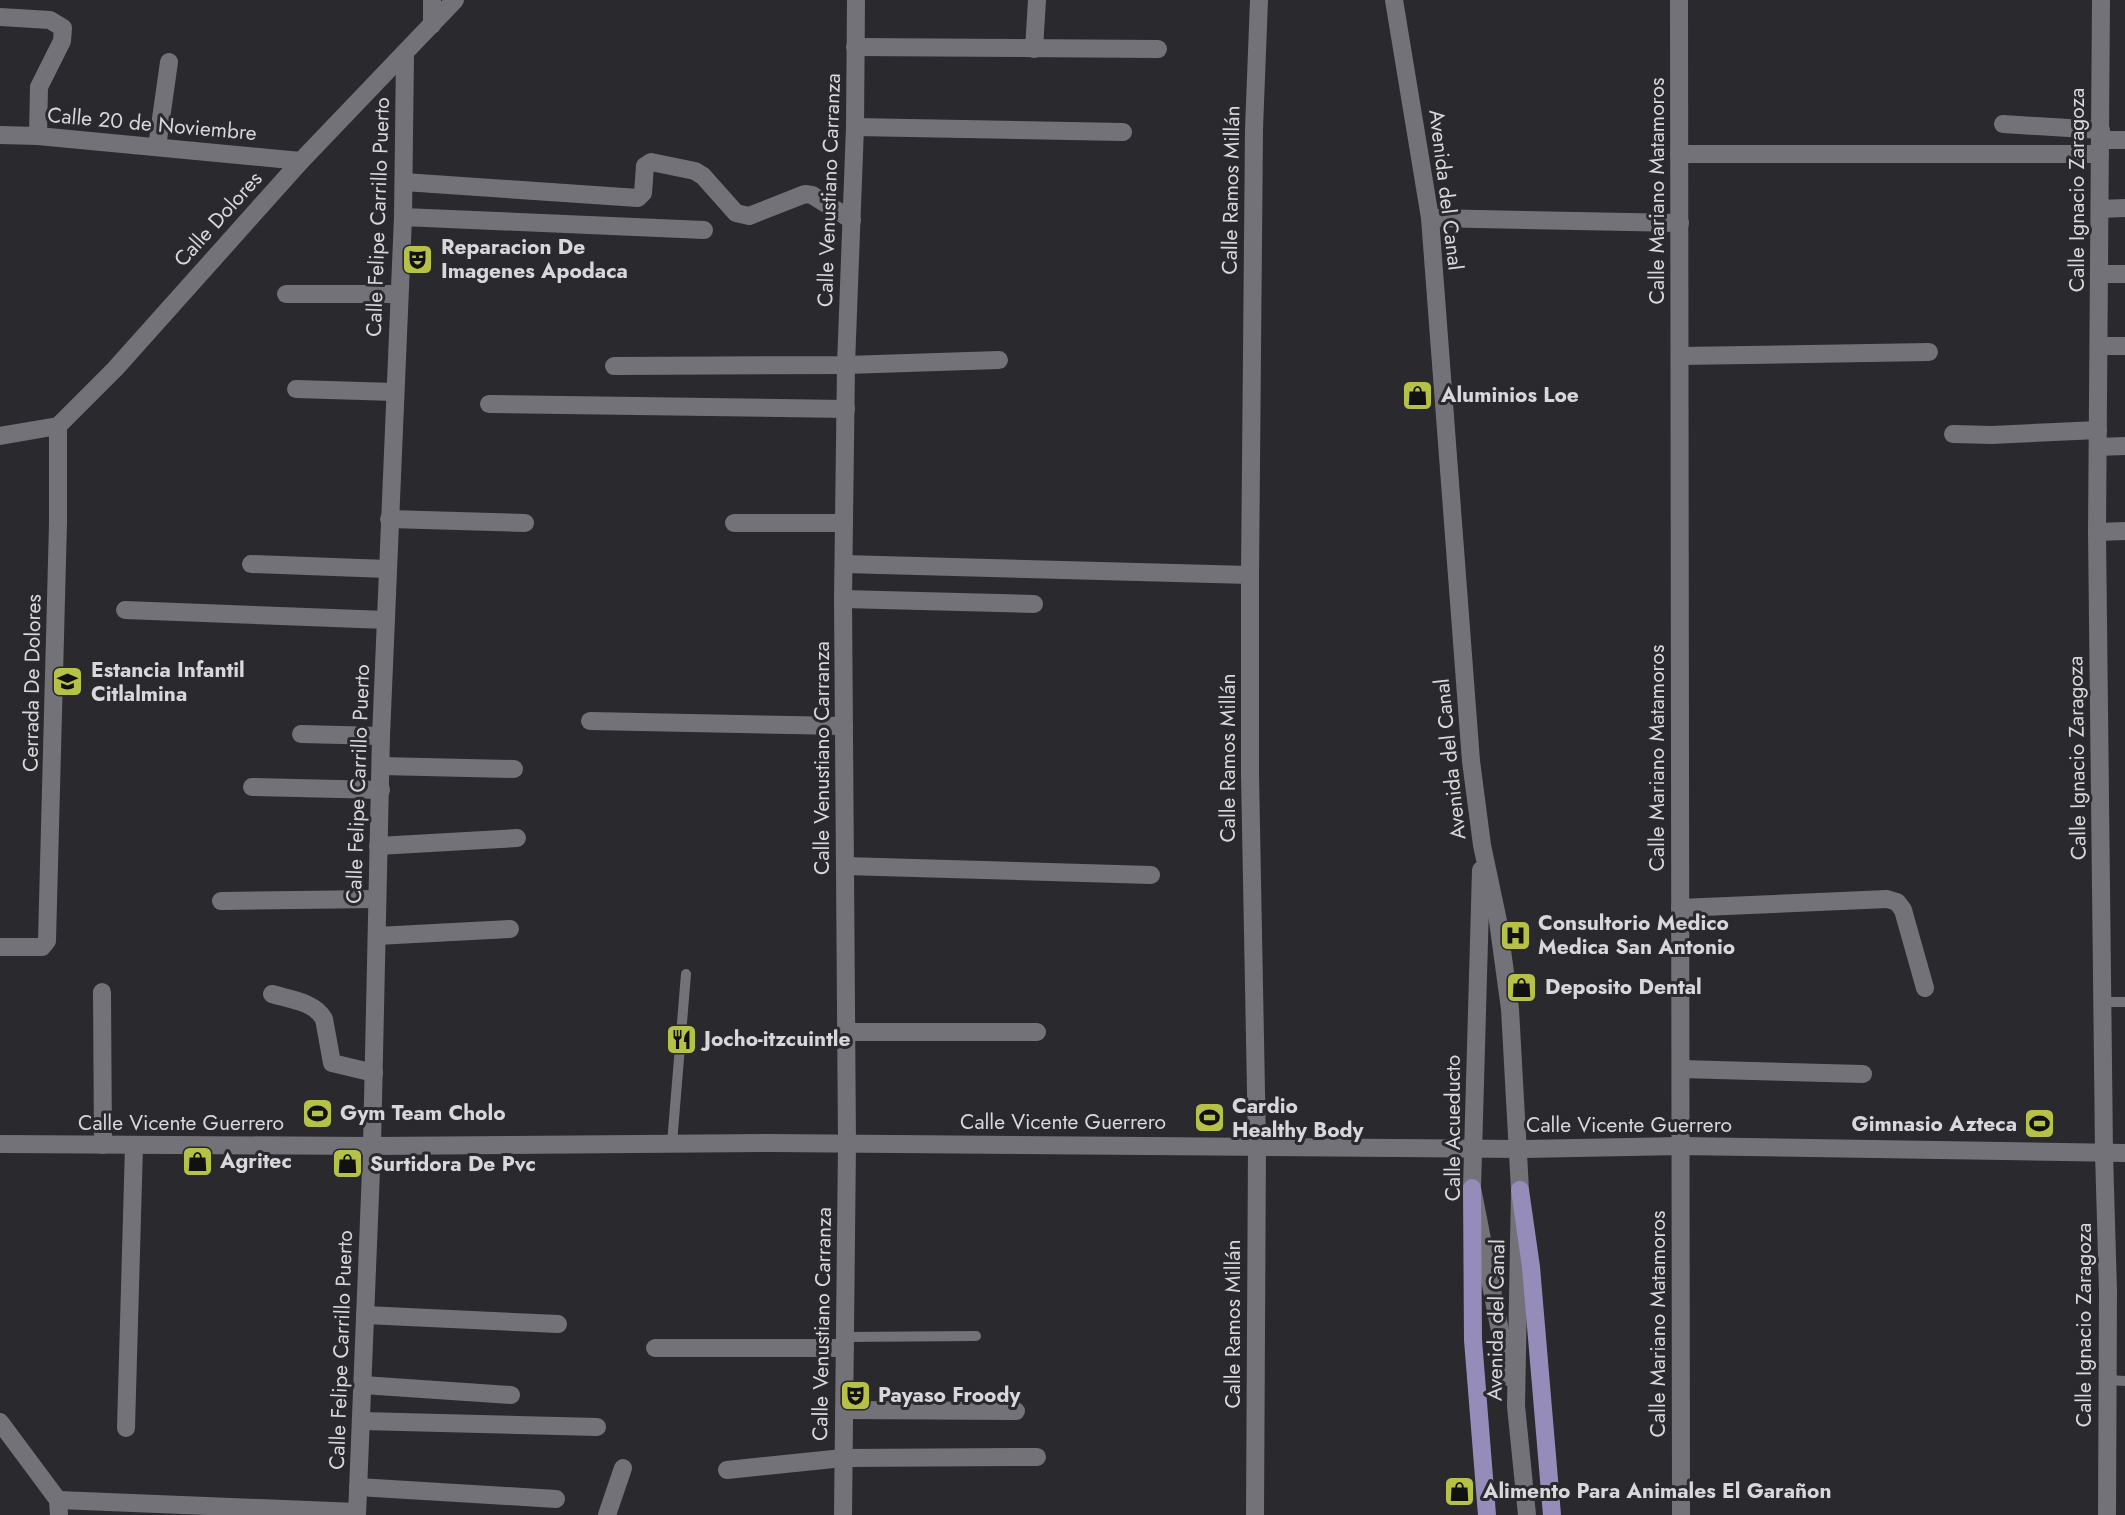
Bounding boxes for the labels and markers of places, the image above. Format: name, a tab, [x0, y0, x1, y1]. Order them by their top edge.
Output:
place label: Reparacion De Imagenes Apodaca	[441, 232, 628, 286]
theatre icon: Reparacion De Imagenes Apodaca	[401, 242, 435, 276]
shop icon: Aluminios Loe	[1401, 378, 1435, 412]
place label: Aluminios Loe	[1440, 380, 1579, 410]
place label: Estancia Infantil Citlalmina	[91, 655, 245, 709]
school or university icon: Estancia Infantil Citlalmina	[51, 665, 85, 699]
place label: Consultorio Medico Medica San Antonio	[1538, 908, 1735, 962]
hospital icon: Consultorio Medico Medica San Antonio	[1498, 918, 1532, 952]
shop icon: Deposito Dental	[1505, 970, 1539, 1004]
place label: Deposito Dental	[1545, 972, 1702, 1002]
restaurant icon: Jocho-itzcuintle	[664, 1022, 698, 1056]
place label: Jocho-itzcuintle	[700, 1024, 851, 1054]
place label: Cardio Healthy Body	[1232, 1091, 1365, 1145]
sports icon: Gym Team Cholo	[300, 1096, 334, 1130]
place label: Gym Team Cholo	[340, 1098, 506, 1128]
sports icon: Cardio Healthy Body	[1192, 1101, 1226, 1135]
sports icon: Gimnasio Azteca	[2023, 1107, 2057, 1141]
place label: Gimnasio Azteca	[1852, 1109, 2017, 1139]
shop icon: Agritec	[180, 1144, 214, 1178]
place label: Agritec	[219, 1146, 292, 1176]
shop icon: Surtidora De Pvc	[330, 1147, 364, 1181]
place label: Surtidora De Pvc	[370, 1149, 536, 1179]
theatre icon: Payaso Froody	[838, 1378, 872, 1412]
place label: Payaso Froody	[878, 1380, 1021, 1410]
shop icon: Alimento Para Animales El Garañon	[1443, 1474, 1477, 1508]
place label: Alimento Para Animales El Garañon	[1482, 1476, 1832, 1506]

